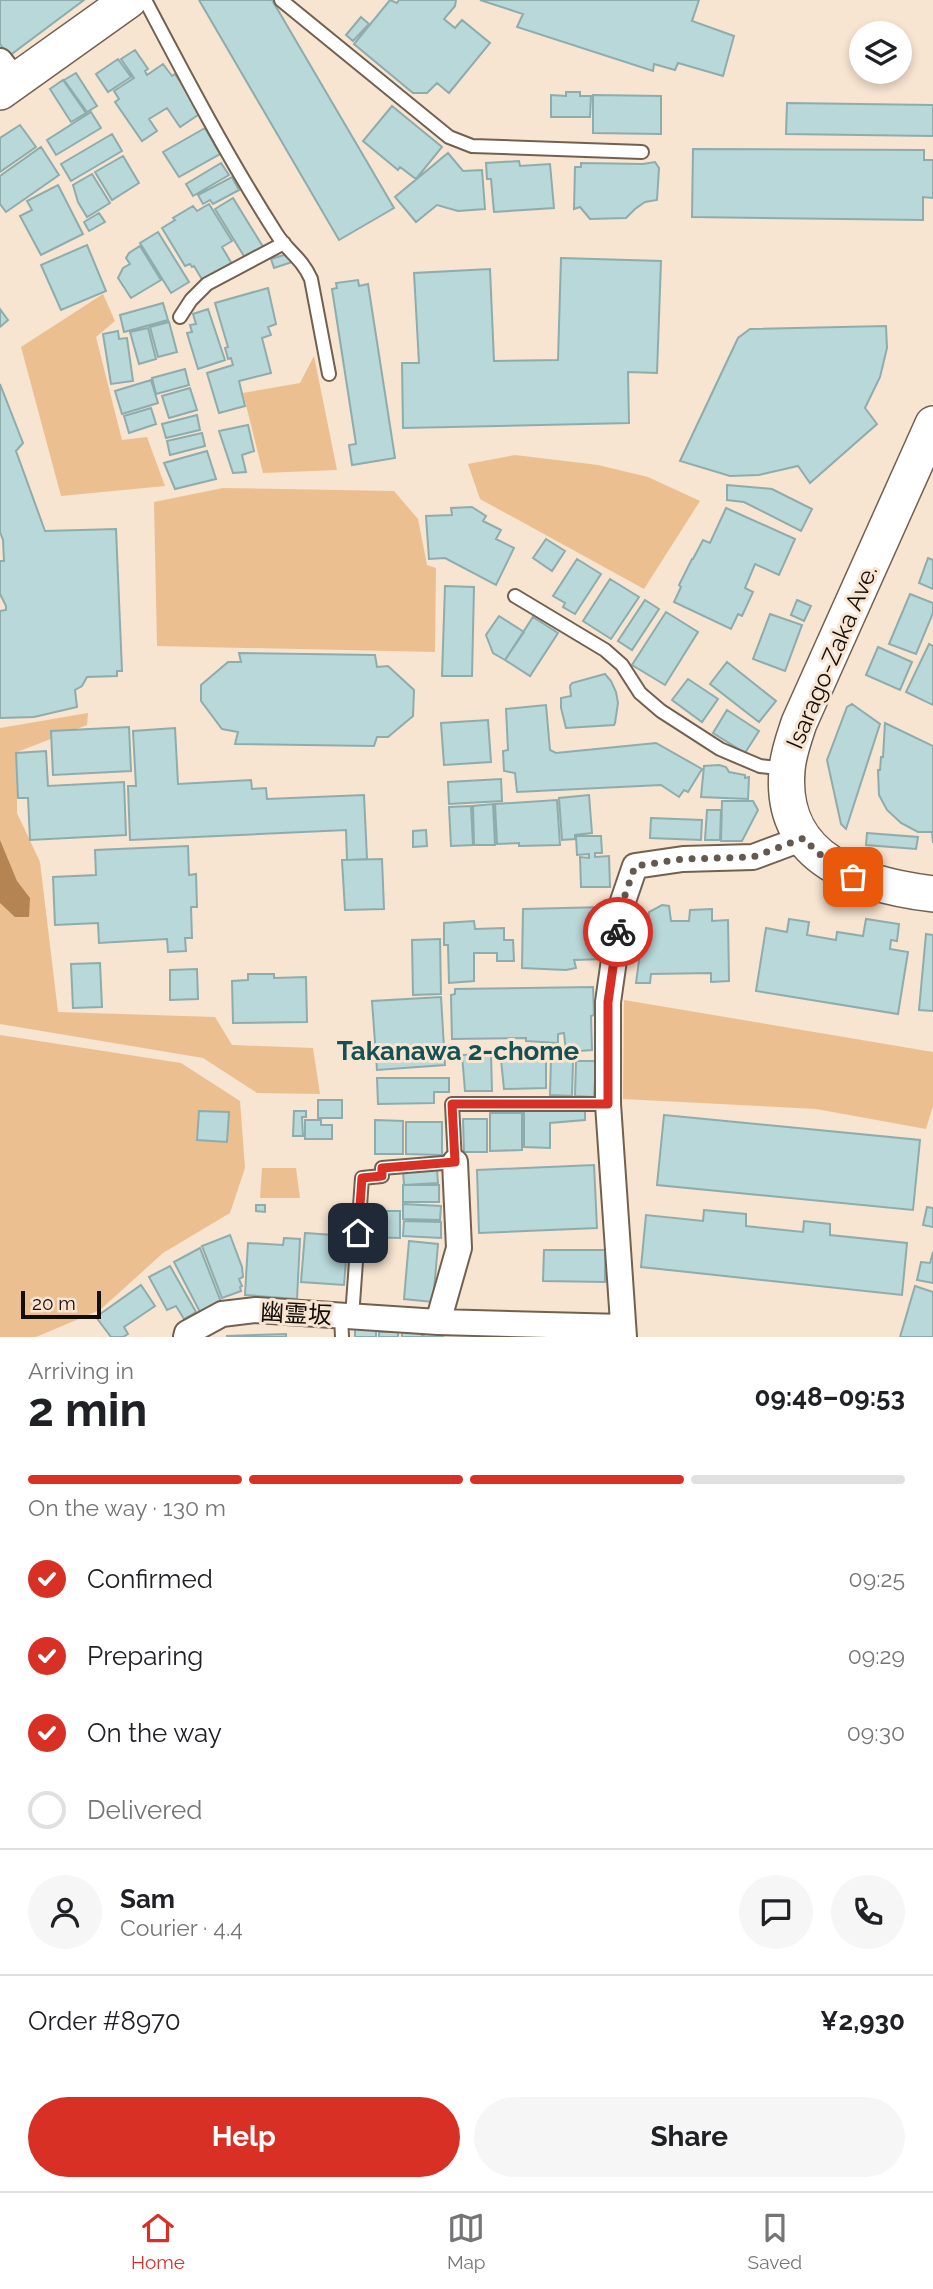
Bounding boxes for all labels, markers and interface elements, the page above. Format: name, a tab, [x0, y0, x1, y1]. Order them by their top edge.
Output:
map controls	[849, 21, 912, 84]
button: layers	[849, 21, 912, 84]
street label: Isarago-Zaka Ave.	[780, 561, 883, 753]
pin	[823, 847, 883, 907]
icon: bag	[834, 858, 872, 896]
courier	[583, 897, 653, 967]
icon: bike	[599, 913, 637, 951]
district label: Takanawa 2-chome	[337, 1036, 580, 1066]
pin	[328, 1203, 388, 1263]
icon: home	[339, 1214, 377, 1252]
scale bar	[21, 1288, 102, 1320]
text: 20 m	[32, 1292, 76, 1314]
street label: 幽霊坂	[259, 1297, 333, 1330]
text: Arriving in	[28, 1357, 134, 1384]
text: 09:48–09:53	[754, 1382, 905, 1412]
text: 2 min	[28, 1383, 147, 1437]
text: On the way · 130 m	[28, 1494, 226, 1521]
icon: check	[28, 1560, 66, 1598]
text: Confirmed	[87, 1564, 213, 1594]
text: 09:25	[849, 1565, 905, 1592]
icon: check	[28, 1637, 66, 1675]
text: Preparing	[87, 1641, 203, 1671]
text: 09:29	[848, 1642, 905, 1669]
icon: check	[28, 1714, 66, 1752]
text: On the way	[87, 1718, 222, 1748]
text: 09:30	[847, 1719, 905, 1746]
text: Delivered	[87, 1795, 202, 1825]
button: person	[28, 1875, 102, 1949]
button: chat	[739, 1875, 813, 1949]
button: phone	[831, 1875, 905, 1949]
text: Sam	[120, 1884, 175, 1914]
text: Courier · 4.4	[120, 1914, 243, 1941]
text: Order #8970	[28, 2006, 181, 2036]
text: ¥2,930	[820, 2006, 905, 2036]
button: Help	[28, 2097, 460, 2177]
button: Share	[474, 2097, 905, 2177]
tab: Home	[131, 2209, 185, 2273]
tab: Map	[447, 2209, 486, 2273]
tab: Saved	[748, 2209, 802, 2273]

